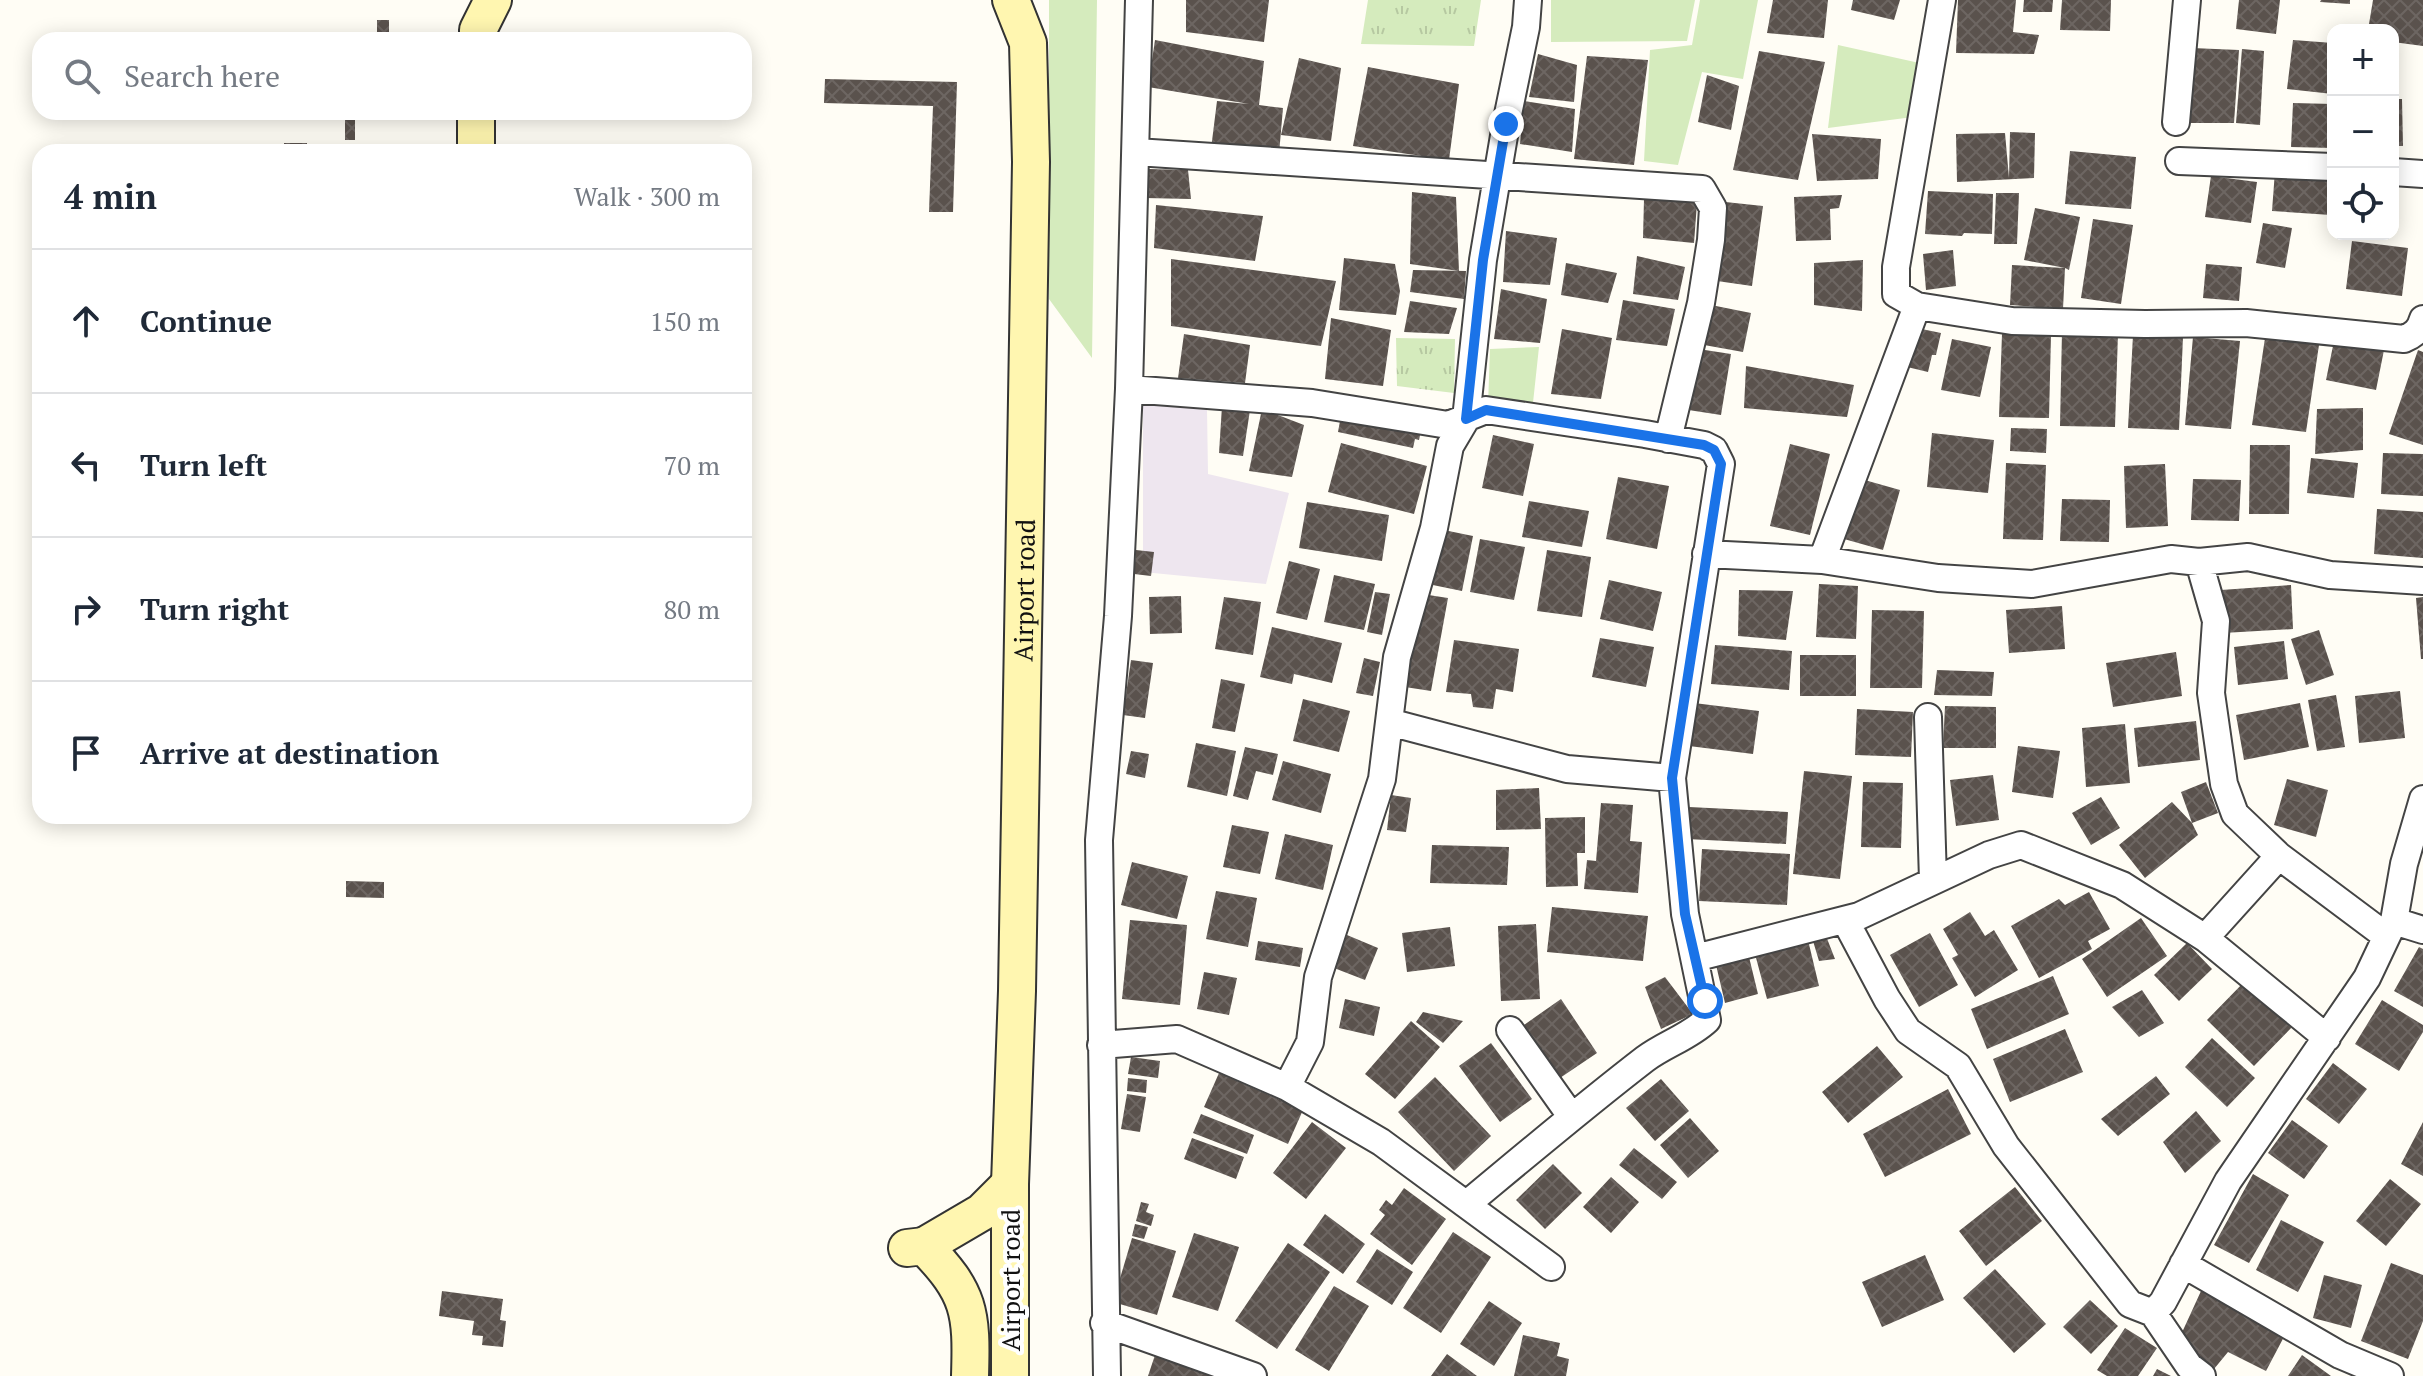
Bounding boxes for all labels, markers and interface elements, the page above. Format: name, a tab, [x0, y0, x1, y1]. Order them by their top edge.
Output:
map controls	[2327, 24, 2399, 240]
button: +	[2327, 24, 2399, 96]
search box	[32, 32, 752, 120]
icon: search	[60, 54, 104, 98]
text: Search here	[124, 56, 280, 96]
button: −	[2327, 96, 2399, 168]
route end	[1488, 106, 1524, 142]
button: locate	[2327, 168, 2399, 240]
text: 4 min	[64, 174, 157, 219]
text: Walk · 300 m	[574, 179, 720, 213]
icon: ahead	[64, 299, 108, 343]
text: Continue	[140, 301, 272, 341]
text: 150 m	[650, 304, 720, 338]
icon: left	[64, 443, 108, 487]
text: Turn left	[140, 445, 267, 485]
text: 70 m	[664, 448, 720, 482]
street label: Airport road	[1006, 519, 1042, 662]
icon: right	[64, 587, 108, 631]
text: Turn right	[140, 589, 289, 629]
text: 80 m	[664, 592, 720, 626]
icon: arrive	[64, 731, 108, 775]
text: Arrive at destination	[140, 733, 439, 773]
route start	[1687, 983, 1723, 1019]
street label: Airport road	[993, 1209, 1027, 1351]

